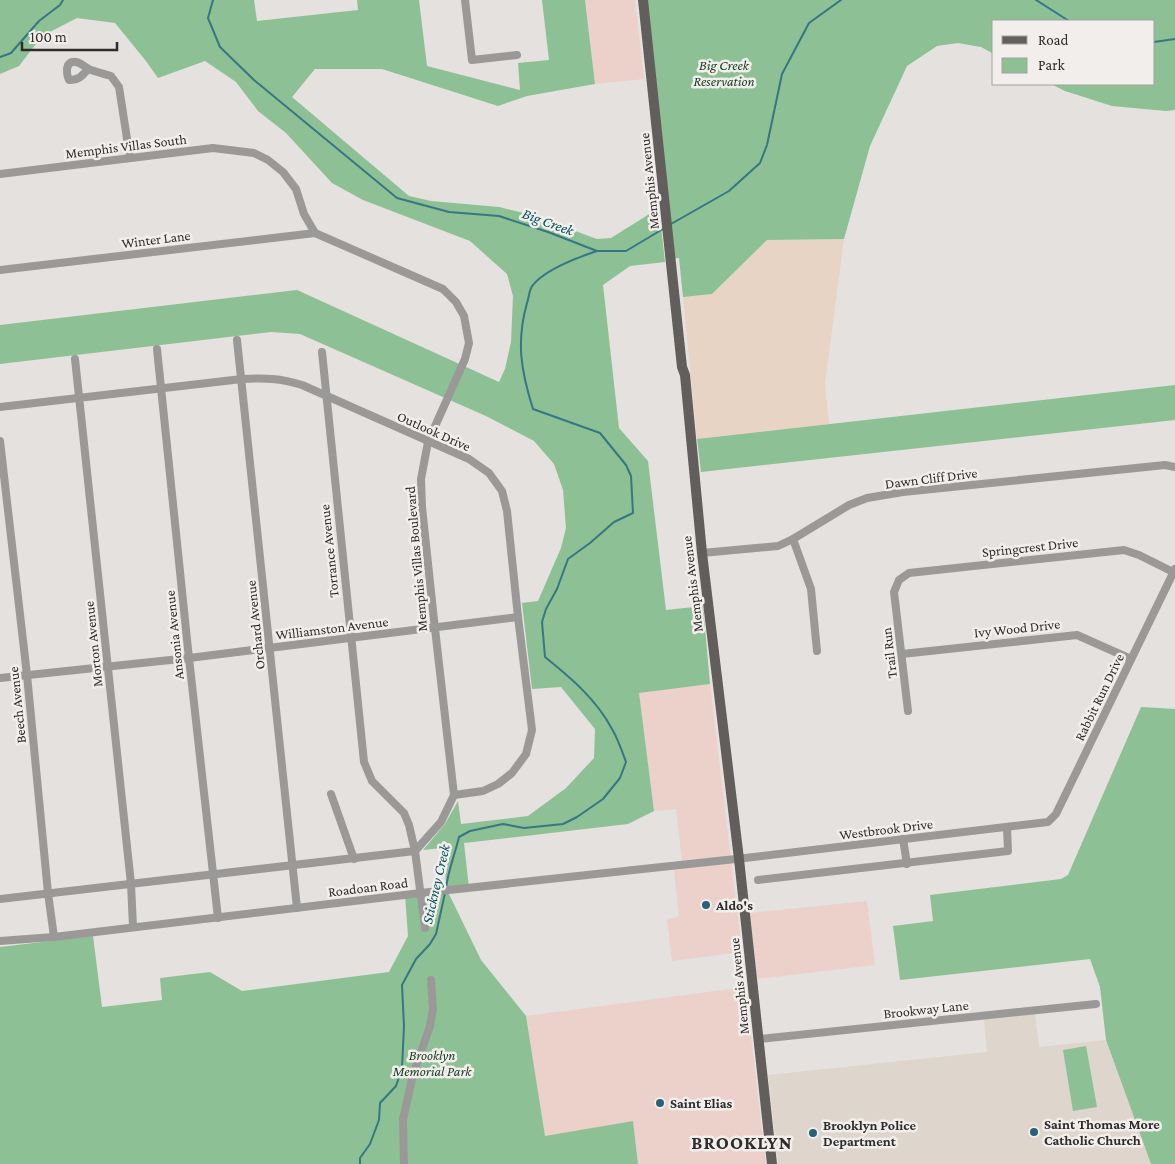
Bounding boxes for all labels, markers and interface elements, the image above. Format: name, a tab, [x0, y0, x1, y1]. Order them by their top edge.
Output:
scale bar	[22, 20, 118, 52]
legend	[992, 20, 1155, 85]
text: 100 m	[30, 29, 67, 45]
text: Road	[1038, 32, 1069, 48]
park label: Big Creek Reservation	[693, 57, 755, 89]
text: Park	[1038, 57, 1065, 73]
street label: Memphis Villas South	[64, 131, 188, 161]
street label: Memphis Avenue	[636, 132, 662, 230]
water label: Big Creek	[520, 205, 577, 240]
street label: Winter Lane	[121, 227, 191, 251]
street label: Outlook Drive	[395, 408, 473, 454]
street label: Dawn Cliff Drive	[884, 464, 978, 492]
street label: Memphis Villas Boulevard	[402, 485, 430, 632]
street label: Torrance Avenue	[316, 504, 342, 598]
street label: Springcrest Drive	[981, 534, 1079, 560]
street label: Memphis Avenue	[678, 535, 706, 633]
street label: Orchard Avenue	[242, 580, 268, 670]
street label: Ansonia Avenue	[161, 590, 187, 680]
street label: Morton Avenue	[81, 600, 105, 688]
street label: Williamston Avenue	[275, 613, 389, 643]
street label: Ivy Wood Drive	[973, 616, 1061, 640]
street label: Trail Run	[878, 626, 900, 679]
street label: Rabbit Run Drive	[1071, 651, 1127, 743]
street label: Beech Avenue	[5, 666, 29, 744]
street label: Westbrook Drive	[838, 815, 934, 843]
water label: Stickney Creek	[419, 841, 454, 926]
street label: Roadoan Road	[327, 874, 409, 900]
place label: Aldo's	[715, 897, 753, 913]
marker: Aldo's	[700, 899, 712, 911]
street label: Memphis Avenue	[726, 937, 752, 1035]
street label: Brookway Lane	[883, 997, 969, 1021]
park label: Brooklyn Memorial Park	[392, 1047, 472, 1079]
place label: Saint Elias	[670, 1095, 733, 1111]
marker: Saint Elias	[654, 1097, 666, 1109]
place label: Saint Thomas More Catholic Church	[1044, 1116, 1160, 1148]
place label: Brooklyn Police Department	[823, 1117, 916, 1149]
marker: Saint Thomas More Catholic Church	[1028, 1126, 1040, 1138]
marker: Brooklyn Police Department	[807, 1127, 819, 1139]
district label: BROOKLYN	[691, 1132, 793, 1153]

